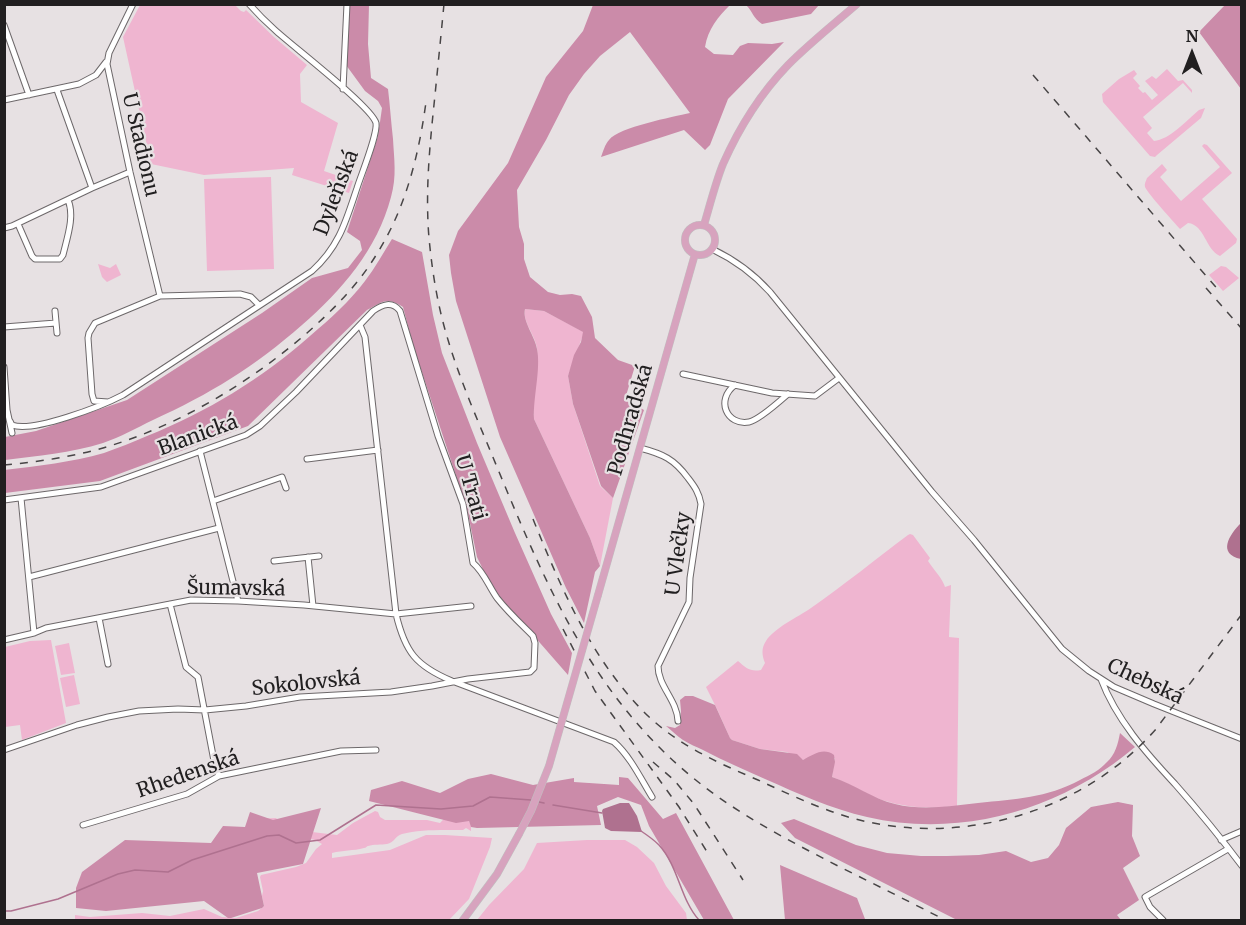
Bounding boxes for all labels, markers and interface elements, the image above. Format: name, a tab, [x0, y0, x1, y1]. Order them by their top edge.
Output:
north arrow	[1162, 24, 1222, 84]
text: N	[1186, 26, 1198, 46]
street label: U Stadionu	[116, 91, 164, 199]
street label: Dyleňská	[310, 147, 364, 239]
street label: Podhradská	[604, 362, 658, 478]
street label: Blanická	[155, 411, 241, 461]
street label: U Trati	[449, 452, 491, 524]
street label: U Vlečky	[661, 511, 697, 597]
street label: Šumavská	[187, 576, 285, 602]
street label: Chebská	[1103, 654, 1187, 710]
street label: Sokolovská	[250, 666, 362, 702]
street label: Rhedenská	[134, 746, 242, 804]

